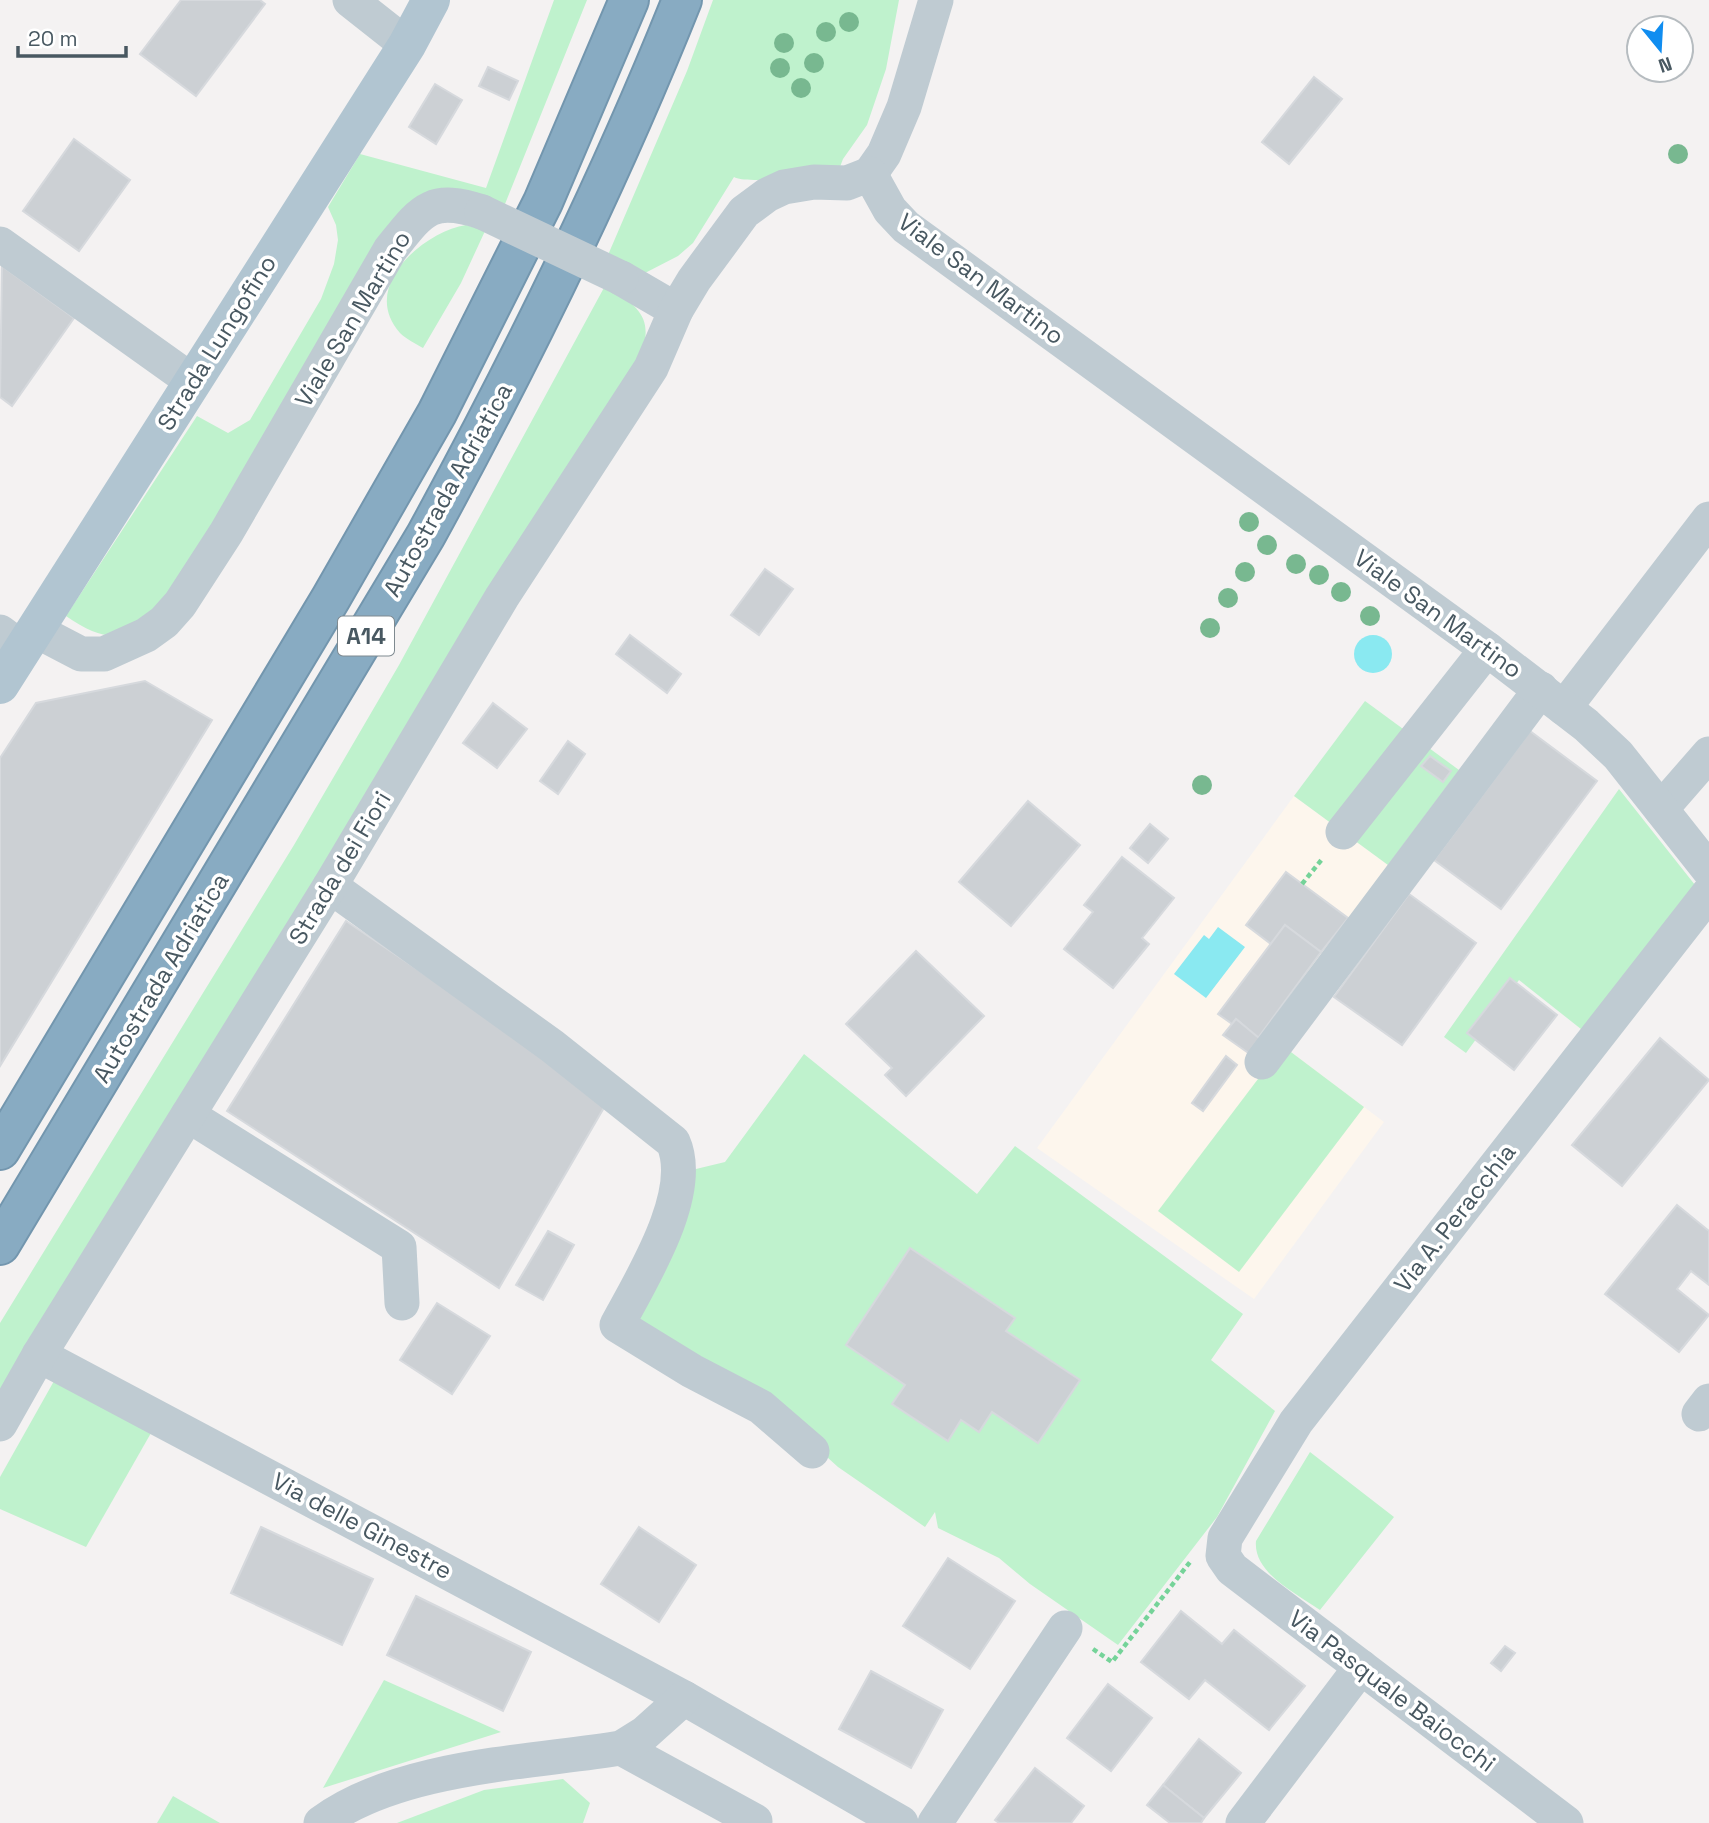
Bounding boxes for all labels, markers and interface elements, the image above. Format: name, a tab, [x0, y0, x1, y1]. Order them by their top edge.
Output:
scale bar	[18, 14, 126, 58]
north arrow	[1625, 14, 1695, 84]
text: 20 m	[28, 25, 78, 52]
text: N	[1655, 51, 1675, 79]
street label: Viale San Martino	[892, 206, 1071, 351]
street label: Viale San Martino	[288, 225, 417, 413]
street label: Strada Lungofino	[150, 249, 283, 436]
street label: Autostrada Adriatica	[376, 377, 519, 602]
street label: Viale San Martino	[1348, 542, 1528, 685]
road number: A14	[338, 616, 394, 656]
street label: Strada dei Fiori	[282, 785, 398, 950]
street label: Autostrada Adriatica	[86, 867, 236, 1088]
street label: Via A. Peracchia	[1387, 1137, 1522, 1298]
street label: Via delle Ginestre	[267, 1465, 458, 1586]
street label: Via Pasquale Baiocchi	[1283, 1603, 1502, 1779]

